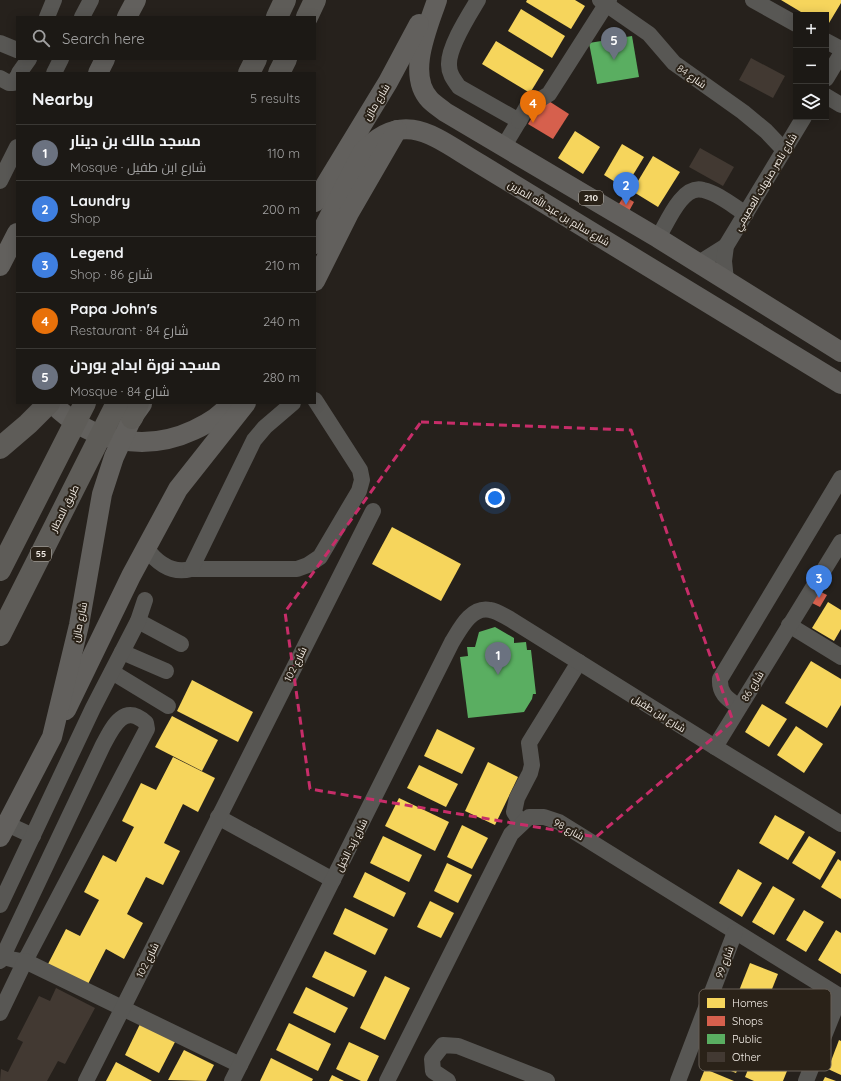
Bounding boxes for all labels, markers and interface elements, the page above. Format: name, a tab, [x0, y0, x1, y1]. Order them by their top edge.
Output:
map controls	[793, 12, 829, 120]
button: +	[793, 12, 829, 48]
search box	[16, 16, 316, 60]
icon: search	[30, 27, 52, 49]
pin: 5	[601, 27, 627, 60]
text: Search here	[62, 29, 145, 48]
button: −	[793, 48, 829, 84]
street label: شارع 84	[675, 62, 709, 91]
street label: شارع مازن	[360, 81, 392, 123]
button: layers	[793, 84, 829, 120]
text: Nearby	[32, 88, 93, 109]
text: 5 results	[250, 90, 300, 106]
pin: 4	[520, 90, 546, 123]
text: مسجد مالك بن دينار	[70, 131, 201, 150]
street label: شارع ناصر صنهات العصيمي	[731, 131, 801, 234]
text: 1	[42, 145, 48, 161]
text: 110 m	[267, 145, 300, 161]
text: Mosque · شارع ابن طفيل	[70, 159, 206, 175]
pin: 2	[613, 172, 639, 205]
street label: شارع سالم بن عبد الله المزين	[505, 177, 612, 250]
text: Laundry	[70, 191, 130, 210]
road number: 210	[579, 191, 603, 205]
text: 2	[41, 201, 49, 217]
text: 200 m	[262, 201, 300, 217]
text: Shop	[70, 210, 100, 226]
text: Legend	[70, 243, 124, 262]
text: 3	[42, 257, 48, 273]
text: 210 m	[265, 257, 300, 273]
text: Shop · شارع 86	[70, 266, 153, 282]
text: Papa John's	[70, 299, 157, 318]
text: 4	[41, 313, 49, 329]
text: 240 m	[263, 313, 300, 329]
text: Restaurant · شارع 84	[70, 322, 189, 338]
text: مسجد نورة ابداح بوردن	[70, 355, 221, 374]
text: 5	[41, 369, 49, 385]
text: 280 m	[263, 369, 300, 385]
text: Mosque · شارع 84	[70, 383, 170, 399]
street label: طريق المطار	[47, 483, 82, 535]
your location	[485, 488, 505, 508]
road number: 55	[31, 547, 51, 561]
pin: 3	[806, 565, 832, 598]
street label: شارع مازن	[69, 601, 90, 643]
pin: 1	[485, 642, 511, 675]
street label: شارع 102	[281, 645, 310, 684]
street label: شارع 86	[738, 669, 766, 704]
street label: شارع ابن طفيل	[629, 692, 688, 735]
street label: شارع 98	[551, 816, 586, 843]
street label: شارع زيد الخيل	[333, 817, 370, 874]
street label: شارع 102	[133, 941, 162, 980]
street label: شارع 99	[712, 944, 736, 980]
legend	[699, 989, 831, 1071]
text: Homes	[732, 996, 768, 1010]
text: Shops	[732, 1014, 763, 1028]
text: Public	[732, 1032, 762, 1046]
text: Other	[732, 1050, 762, 1064]

